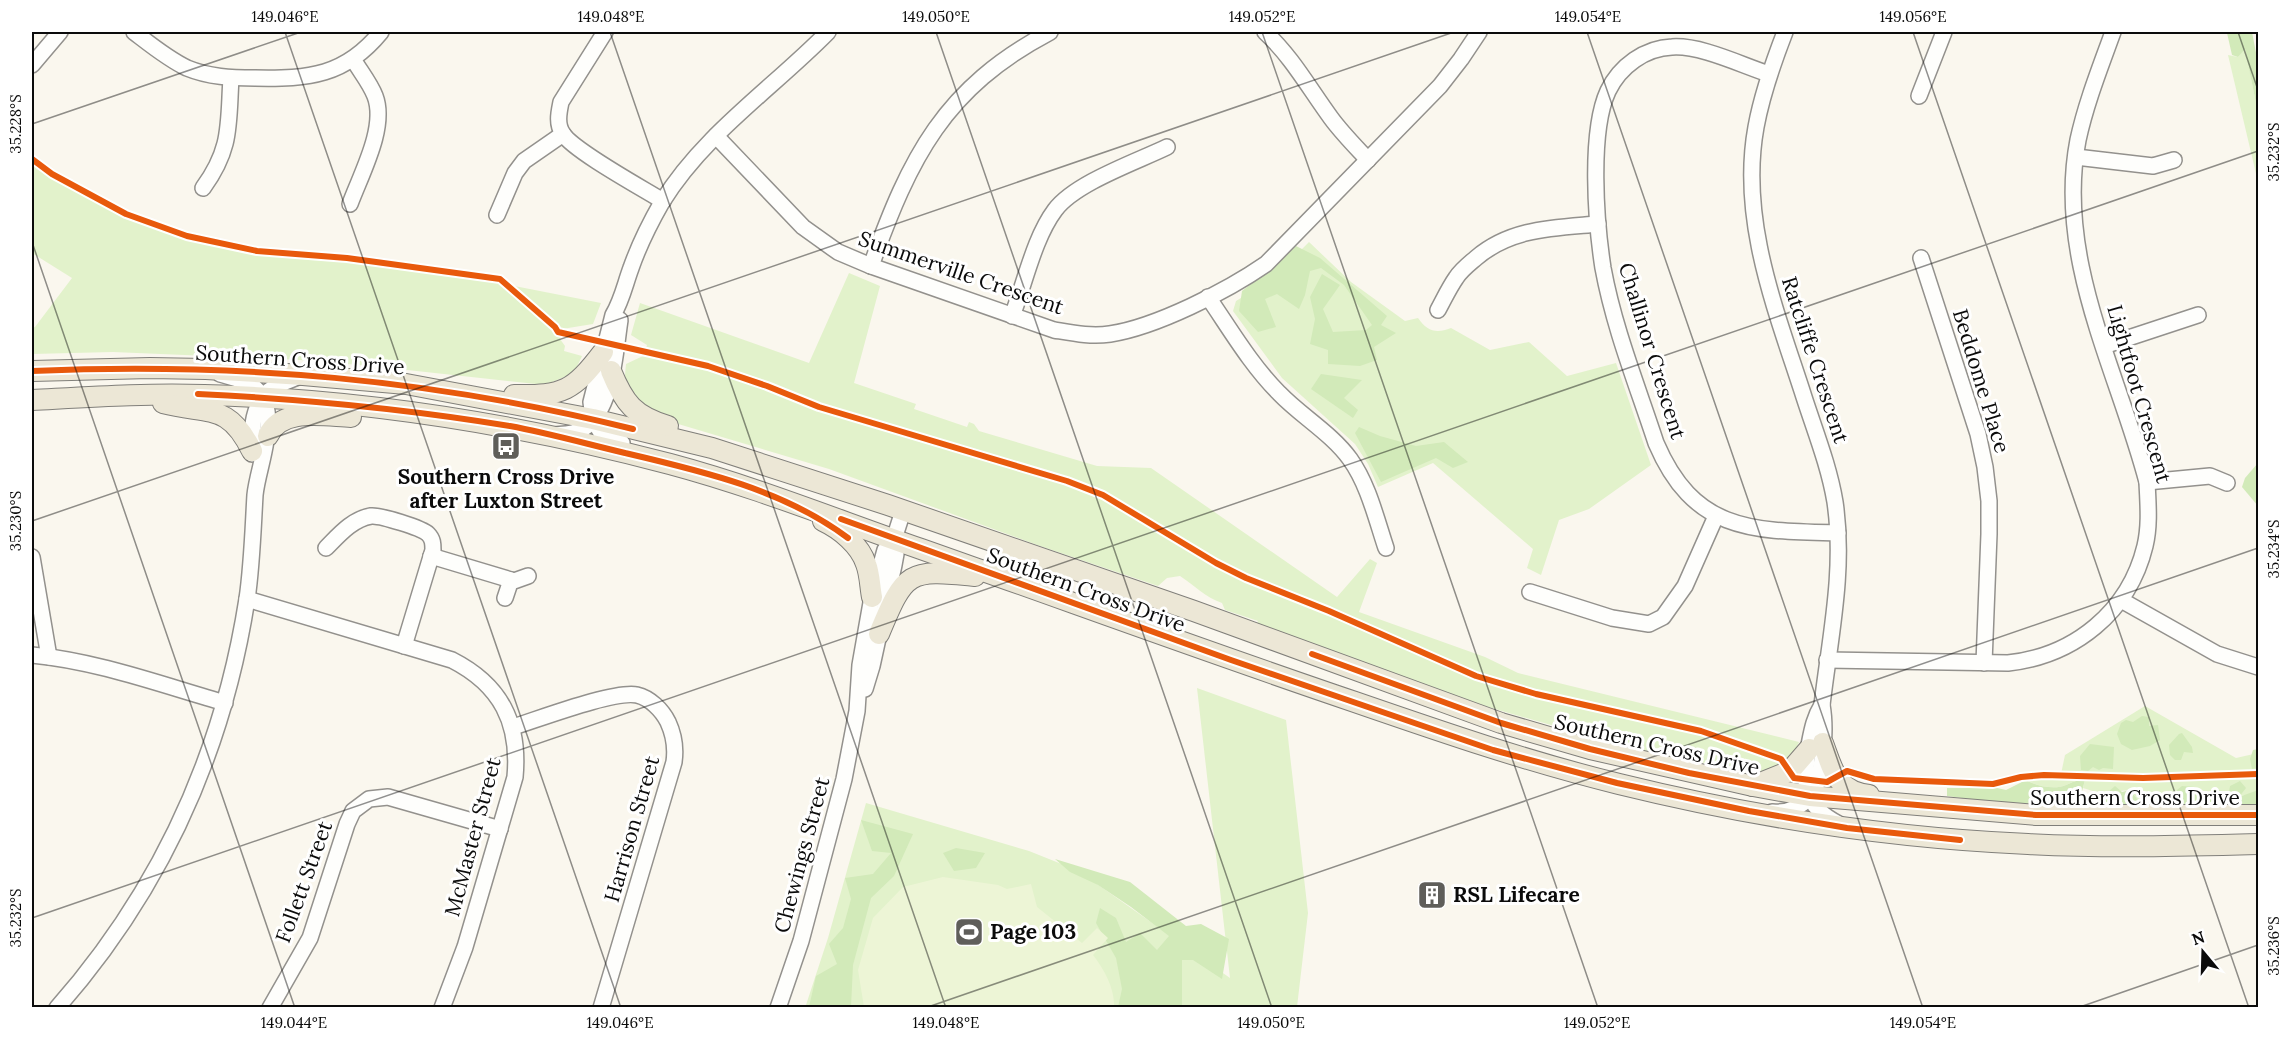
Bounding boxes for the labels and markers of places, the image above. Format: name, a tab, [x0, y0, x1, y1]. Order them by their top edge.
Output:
bus stop icon: Southern Cross Drive after Luxton Street	[490, 430, 522, 462]
place label: Southern Cross Drive after Luxton Street	[398, 463, 614, 514]
building icon: RSL Lifecare	[1416, 879, 1448, 911]
place label: RSL Lifecare	[1453, 881, 1580, 908]
sports icon: Page 103	[953, 916, 985, 948]
place label: Page 103	[990, 918, 1076, 945]

